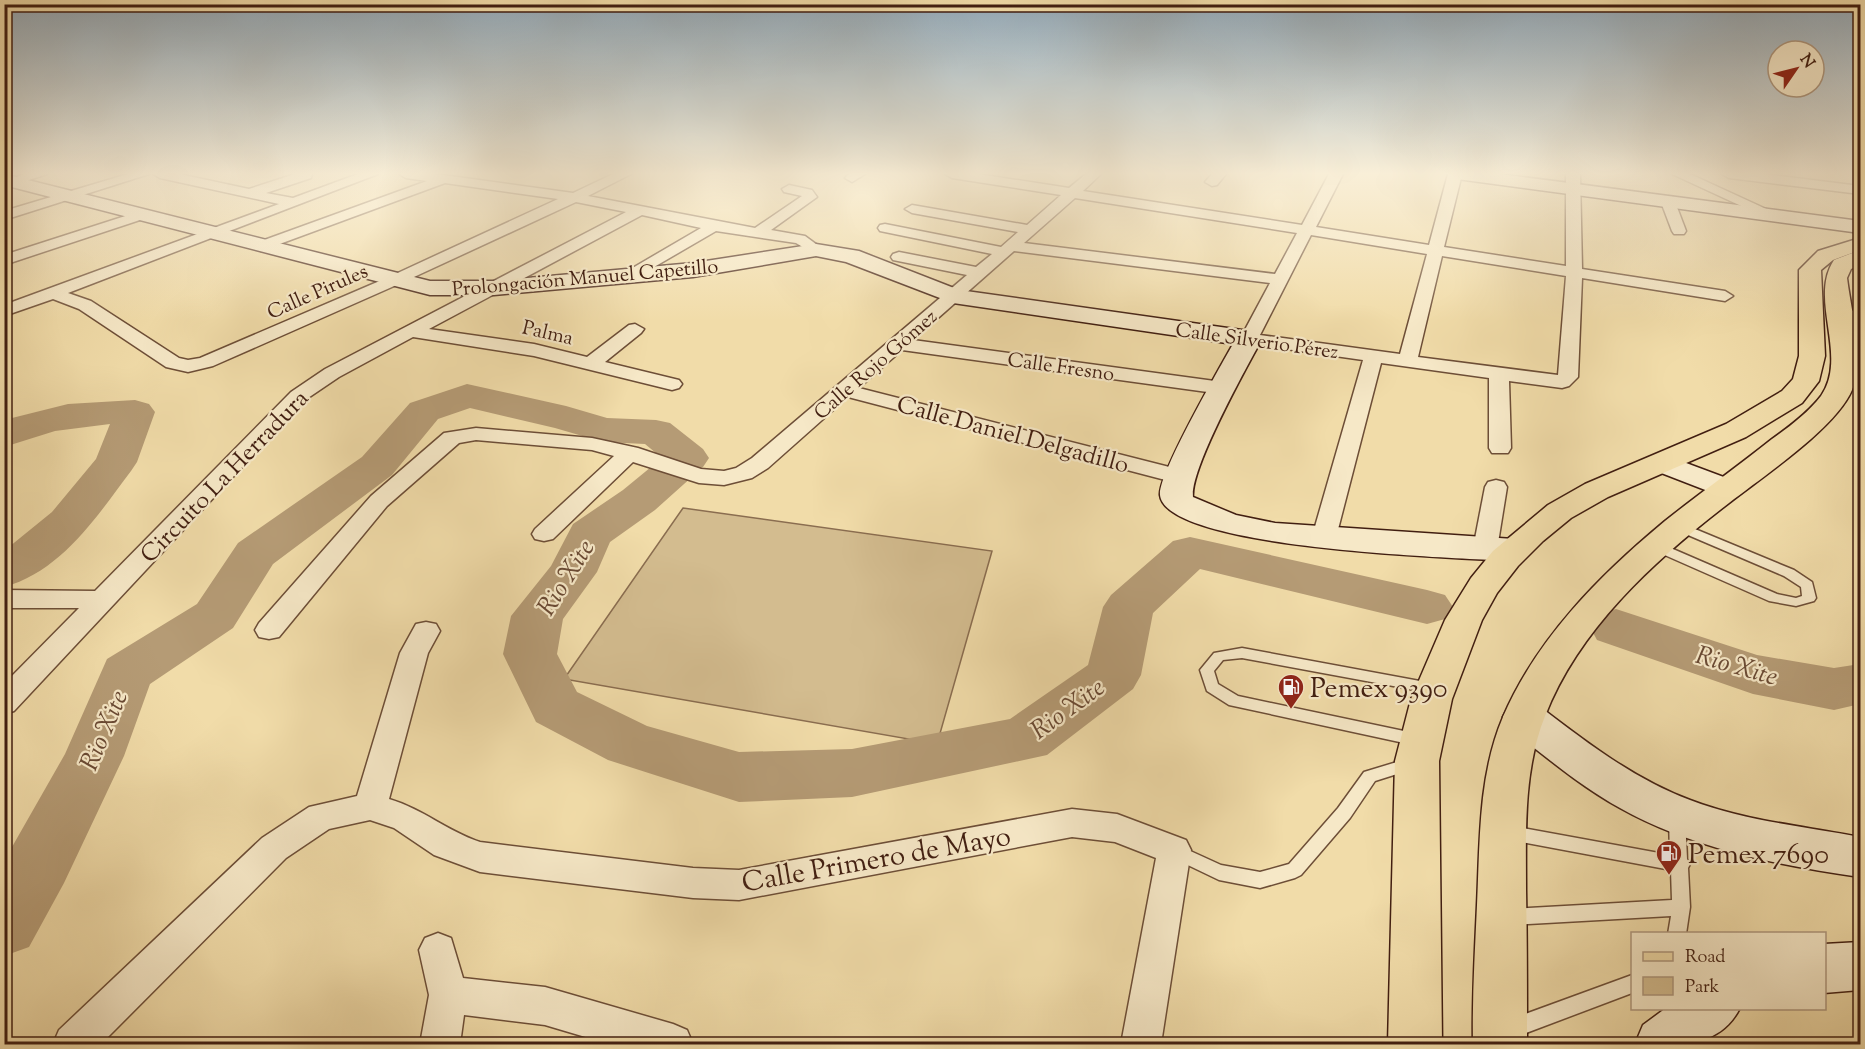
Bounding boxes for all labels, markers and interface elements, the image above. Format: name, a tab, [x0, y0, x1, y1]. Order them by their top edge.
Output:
north arrow	[1766, 39, 1826, 99]
text: N	[1793, 50, 1819, 74]
street label: Prolongación Manuel Capetillo	[451, 253, 720, 306]
street label: Calle Pirules	[263, 258, 373, 328]
street label: Calle Rojo Gómez	[808, 304, 945, 428]
street label: Palma	[519, 315, 576, 354]
street label: Calle Silverio Pérez	[1173, 317, 1340, 368]
street label: Calle Fresno	[1005, 347, 1116, 390]
street label: Circuito La Herradura	[134, 383, 317, 572]
street label: Calle Daniel Delgadillo	[893, 389, 1132, 483]
water label: Rio Xite	[529, 533, 605, 624]
water label: Rio Xite	[1691, 638, 1782, 697]
water label: Rio Xite	[1024, 670, 1113, 750]
place label: Pemex 9390	[1310, 670, 1448, 710]
fuel station icon: Pemex 9390	[1276, 672, 1306, 710]
water label: Rio Xite	[72, 685, 139, 777]
street label: Calle Primero de Mayo	[739, 818, 1014, 904]
place label: Pemex 7690	[1688, 836, 1829, 876]
fuel station icon: Pemex 7690	[1654, 838, 1684, 876]
legend	[1631, 932, 1826, 1010]
text: Road	[1685, 945, 1725, 971]
text: Park	[1685, 975, 1720, 1001]

